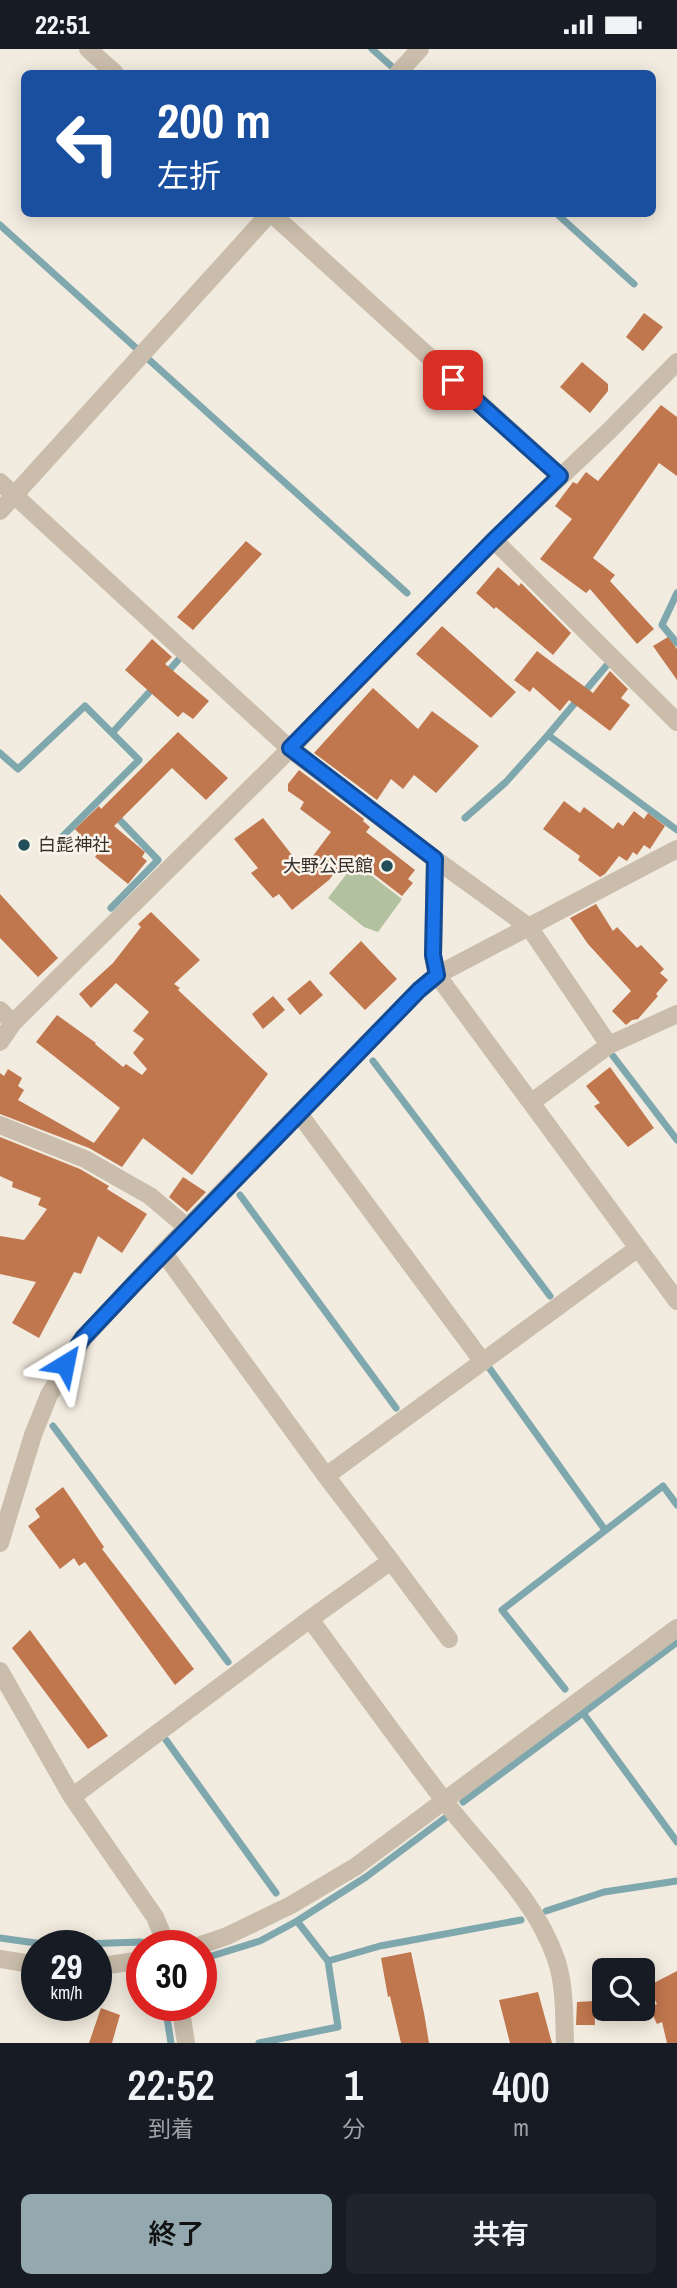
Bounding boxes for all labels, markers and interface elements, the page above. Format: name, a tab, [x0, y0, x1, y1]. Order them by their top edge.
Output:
text: 22:51	[35, 7, 90, 42]
text: 200 m	[157, 87, 271, 153]
icon: left	[42, 98, 133, 189]
text: 左折	[157, 154, 221, 197]
pin	[423, 350, 483, 410]
icon: arrive	[434, 361, 472, 399]
place label: 白髭神社	[38, 832, 110, 857]
marker: 白髭神社	[16, 837, 32, 853]
place label: 大野公民館	[283, 853, 373, 878]
marker: 大野公民館	[379, 858, 395, 874]
position arrow	[28, 1327, 102, 1401]
speed limit sign: 30	[126, 1930, 217, 2021]
text: 29	[51, 1943, 82, 1990]
map controls	[592, 1958, 655, 2021]
button: search	[592, 1958, 655, 2021]
text: km/h	[51, 1980, 83, 2005]
text: 22:52	[127, 2057, 215, 2113]
text: 1	[344, 2057, 363, 2113]
text: 400	[492, 2059, 550, 2115]
text: m	[513, 2112, 529, 2143]
text: 到着	[148, 2113, 194, 2144]
text: 分	[342, 2113, 365, 2144]
button: 終了	[21, 2194, 332, 2274]
button: 共有	[346, 2194, 656, 2274]

